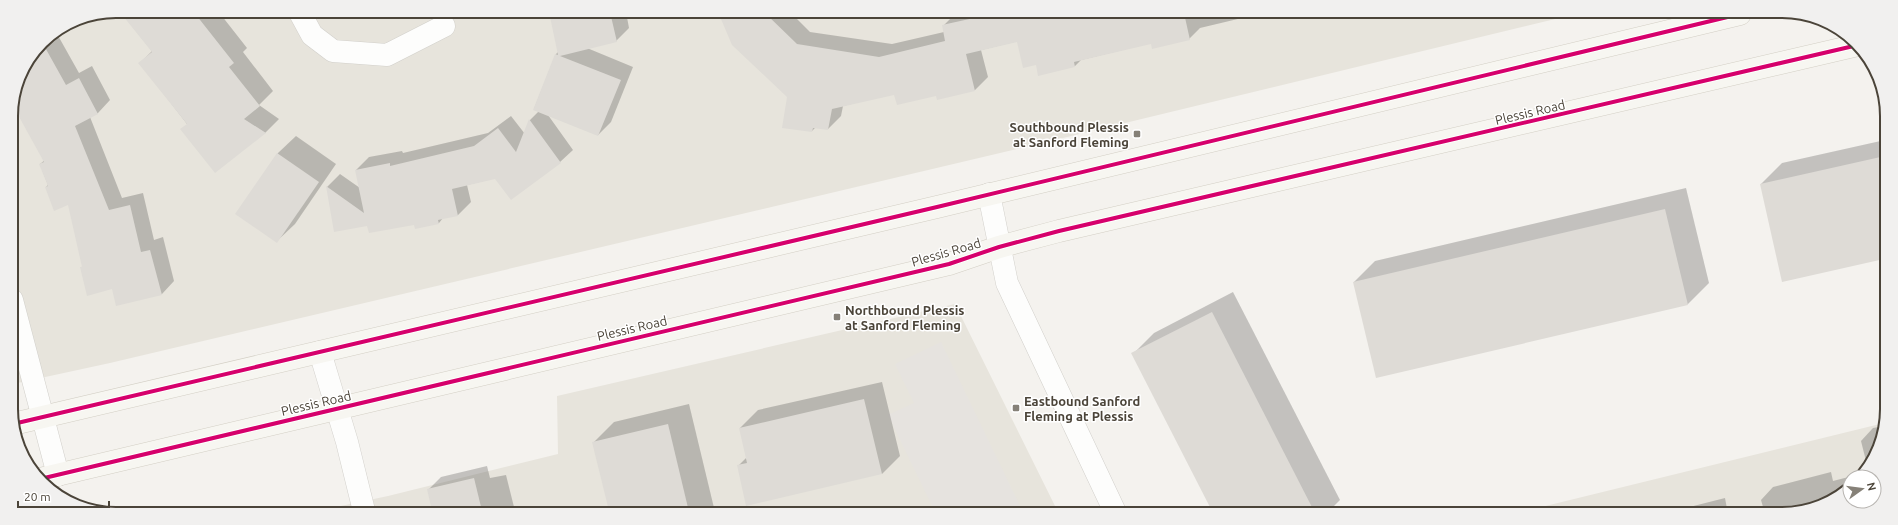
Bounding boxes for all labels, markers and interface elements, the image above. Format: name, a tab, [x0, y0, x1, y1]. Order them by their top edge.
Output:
street label: Plessis Road	[1494, 97, 1566, 127]
place label: Southbound Plessis at Sanford Fleming	[1010, 120, 1129, 149]
marker: Southbound Plessis at Sanford Fleming	[1132, 129, 1142, 139]
street label: Plessis Road	[910, 235, 982, 269]
place label: Northbound Plessis at Sanford Fleming	[845, 303, 964, 332]
marker: Northbound Plessis at Sanford Fleming	[832, 312, 842, 322]
street label: Plessis Road	[596, 313, 668, 343]
street label: Plessis Road	[280, 388, 352, 418]
place label: Eastbound Sanford Fleming at Plessis	[1024, 394, 1140, 423]
marker: Eastbound Sanford Fleming at Plessis	[1011, 403, 1021, 413]
north arrow	[1842, 469, 1882, 509]
text: N	[1865, 481, 1879, 492]
scale bar	[18, 483, 109, 509]
text: 20 m	[24, 490, 51, 503]

